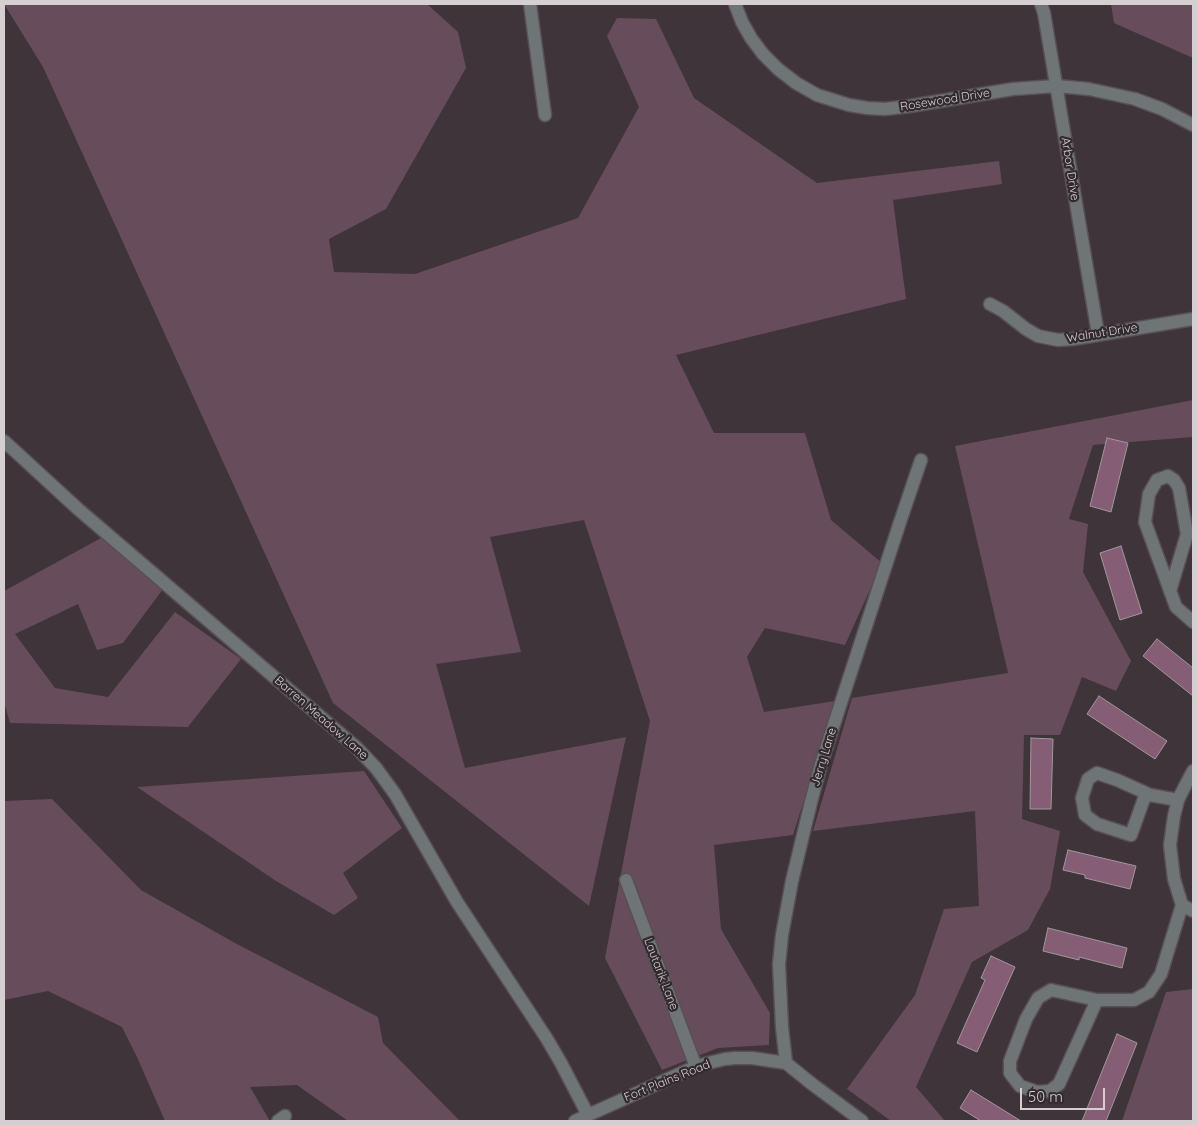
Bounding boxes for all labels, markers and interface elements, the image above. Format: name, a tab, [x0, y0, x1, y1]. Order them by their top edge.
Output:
street label: Rosewood Drive	[899, 86, 991, 114]
street label: Arbor Drive	[1058, 136, 1082, 202]
street label: Walnut Drive	[1066, 320, 1138, 346]
street label: Barren Meadow Lane	[271, 673, 371, 763]
street label: Jerry Lane	[808, 726, 840, 788]
street label: Lautarik Lane	[641, 936, 681, 1012]
street label: Fort Plains Road	[622, 1057, 712, 1105]
scale bar	[1022, 1078, 1107, 1110]
text: 50 m	[1028, 1087, 1063, 1106]

